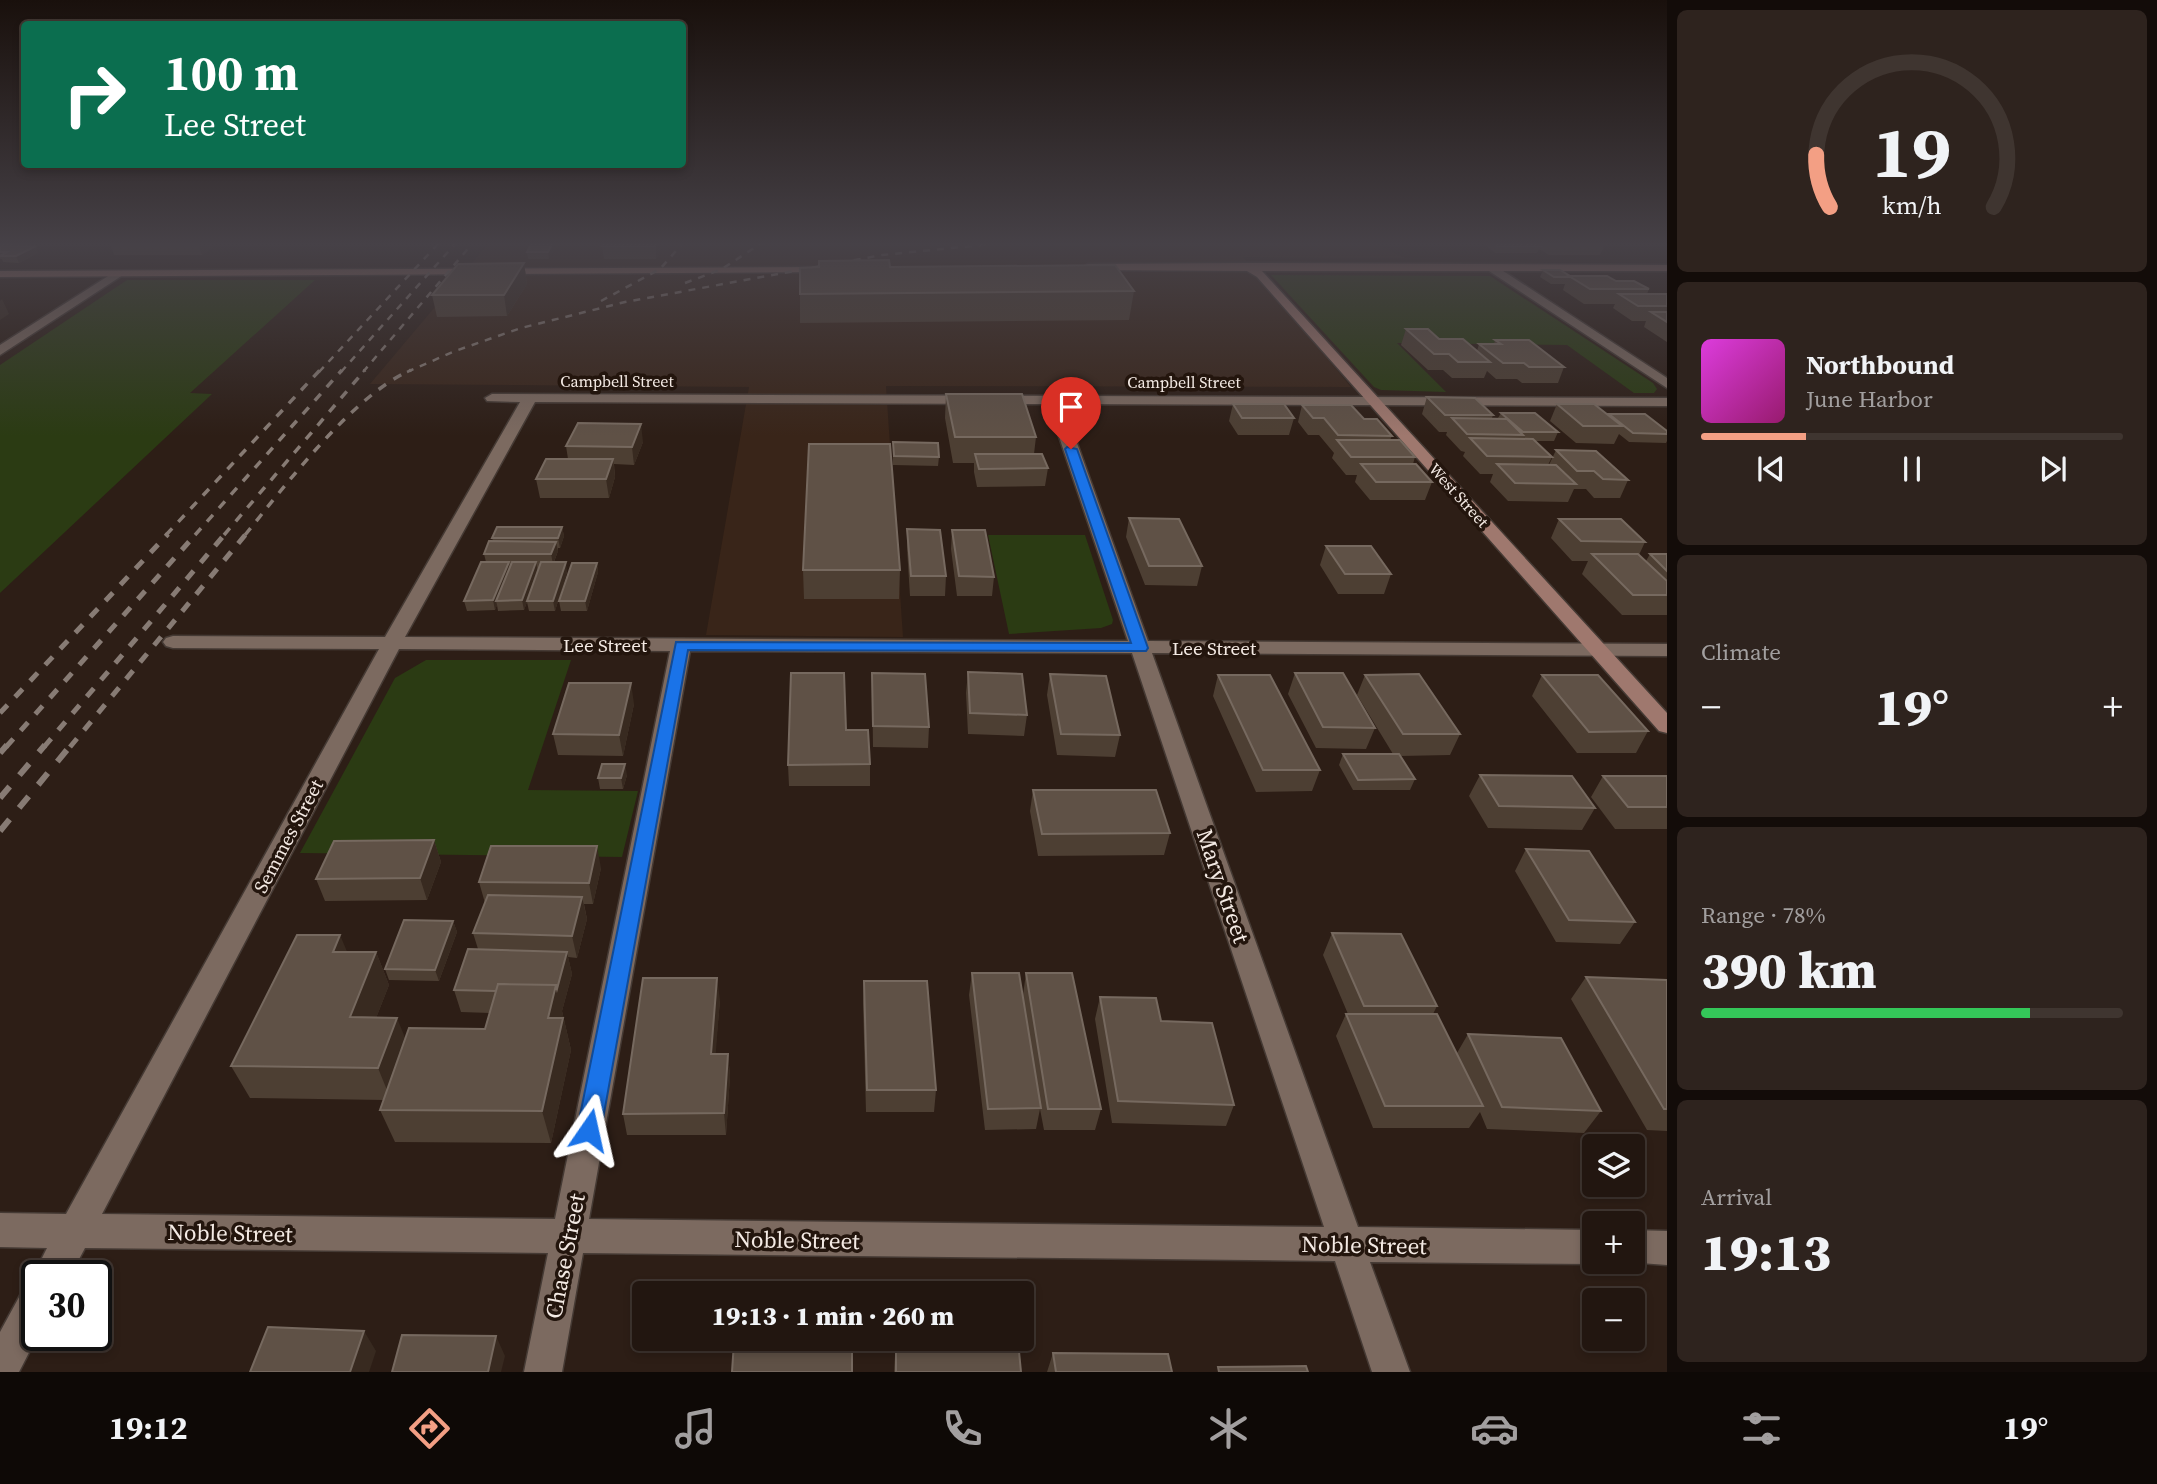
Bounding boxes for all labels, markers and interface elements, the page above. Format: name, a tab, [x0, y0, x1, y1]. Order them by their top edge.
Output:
text: 100 m	[164, 39, 299, 106]
icon: right	[49, 49, 140, 140]
text: Lee Street	[164, 103, 306, 147]
text: 19	[1873, 103, 1951, 202]
text: km/h	[1882, 188, 1942, 222]
text: Northbound	[1806, 347, 1954, 383]
street label: Campbell Street	[560, 370, 674, 392]
street label: Campbell Street	[1127, 371, 1241, 393]
pin	[1041, 377, 1101, 449]
text: June Harbor	[1806, 383, 1933, 415]
icon: arrive	[1052, 388, 1090, 426]
icon: previous	[1752, 450, 1790, 488]
icon: pause	[1893, 450, 1931, 488]
icon: next	[2034, 450, 2072, 488]
street label: West Street	[1424, 458, 1494, 533]
street label: Lee Street	[563, 632, 648, 658]
street label: Lee Street	[1172, 635, 1257, 661]
text: Climate	[1701, 636, 1781, 668]
text: 19°	[1875, 671, 1949, 742]
text: −	[1701, 681, 1721, 733]
text: +	[2103, 681, 2123, 733]
street label: Semmes Street	[247, 774, 329, 897]
street label: Mary Street	[1189, 825, 1258, 948]
text: Range · 78%	[1701, 899, 1826, 931]
text: 390 km	[1701, 934, 1877, 1005]
position arrow	[552, 1093, 626, 1167]
map controls	[1582, 1134, 1645, 1351]
button: layers	[1582, 1134, 1645, 1197]
text: Arrival	[1701, 1181, 1772, 1213]
street label: Chase Street	[537, 1190, 593, 1321]
button: +	[1582, 1211, 1645, 1274]
street label: Noble Street	[167, 1216, 294, 1250]
text: 19:13	[1701, 1216, 1831, 1287]
street label: Noble Street	[734, 1223, 861, 1257]
street label: Noble Street	[1301, 1228, 1428, 1262]
speed limit sign: 30	[21, 1260, 112, 1351]
button: −	[1582, 1288, 1645, 1351]
text: 19:13 · 1 min · 260 m	[712, 1298, 954, 1334]
icon: directions	[405, 1404, 454, 1453]
icon: music	[671, 1404, 720, 1453]
icon: phone	[938, 1404, 987, 1453]
icon: climate	[1204, 1404, 1253, 1453]
icon: car	[1470, 1404, 1519, 1453]
icon: filters	[1737, 1404, 1786, 1453]
text: 19:12	[109, 1406, 188, 1450]
text: 19°	[2003, 1406, 2048, 1450]

